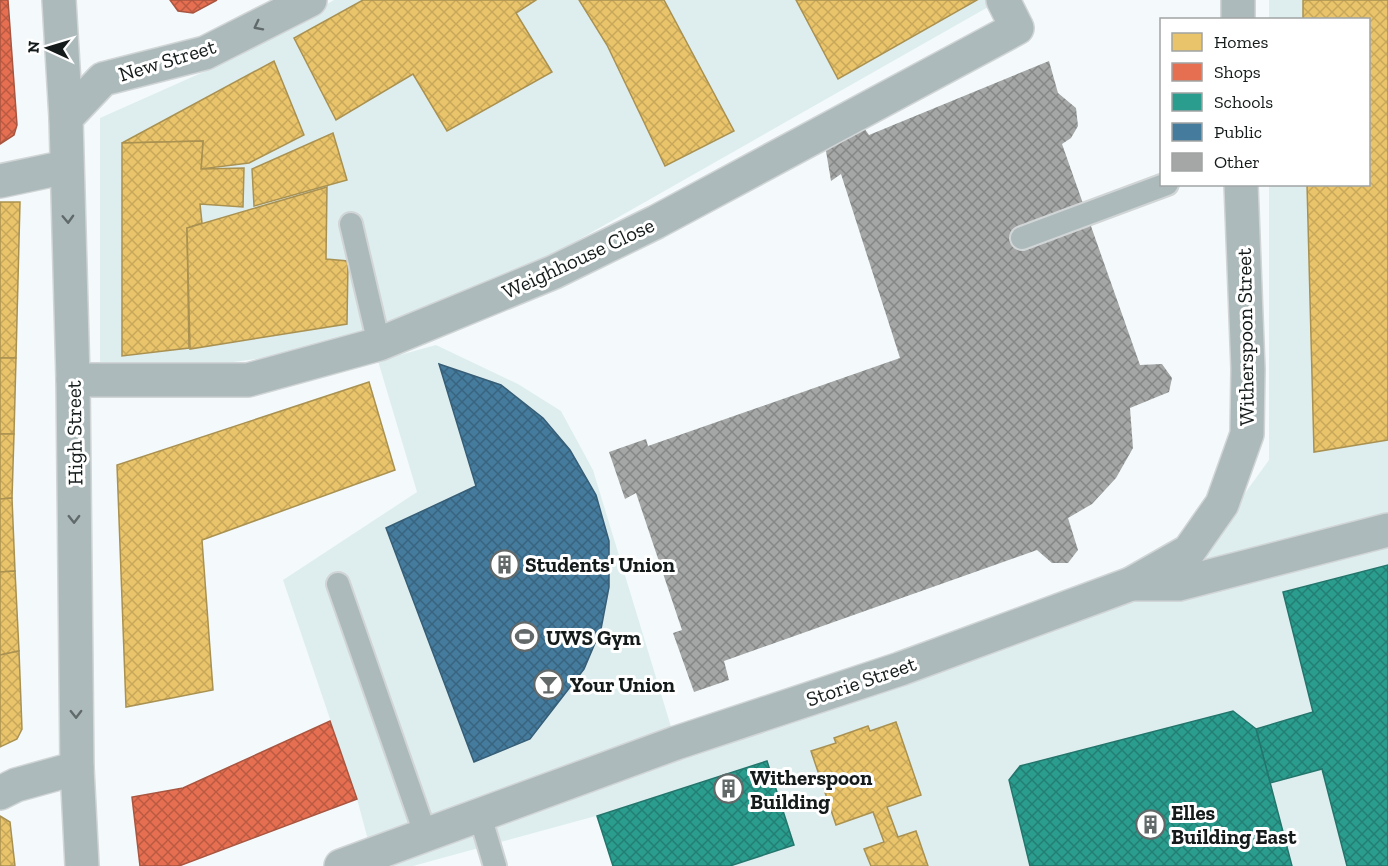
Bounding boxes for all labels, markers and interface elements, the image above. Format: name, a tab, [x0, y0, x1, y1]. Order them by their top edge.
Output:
north arrow	[18, 18, 78, 78]
legend	[1160, 18, 1370, 186]
one-way arrow	[253, 19, 264, 31]
text: Homes	[1214, 31, 1268, 53]
street label: New Street	[115, 33, 219, 87]
text: N	[24, 40, 43, 54]
text: Shops	[1214, 61, 1261, 83]
text: Schools	[1214, 91, 1273, 113]
text: Public	[1214, 121, 1262, 143]
text: Other	[1214, 151, 1260, 173]
street label: Weighhouse Close	[498, 212, 658, 304]
one-way arrow	[62, 214, 74, 223]
street label: Witherspoon Street	[1231, 248, 1259, 426]
street label: High Street	[61, 380, 87, 486]
one-way arrow	[68, 514, 81, 523]
building icon: Students' Union	[488, 548, 520, 580]
place label: Students' Union	[525, 552, 675, 577]
sports icon: UWS Gym	[509, 621, 541, 653]
place label: UWS Gym	[546, 625, 642, 650]
street label: Storie Street	[803, 650, 919, 711]
bar icon: Your Union	[533, 668, 565, 700]
place label: Your Union	[570, 672, 675, 697]
one-way arrow	[70, 709, 83, 718]
place label: Witherspoon Building	[750, 765, 873, 814]
building icon: Witherspoon Building	[713, 773, 745, 805]
place label: Elles Building East	[1171, 800, 1297, 849]
building icon: Elles Building East	[1134, 808, 1166, 840]

